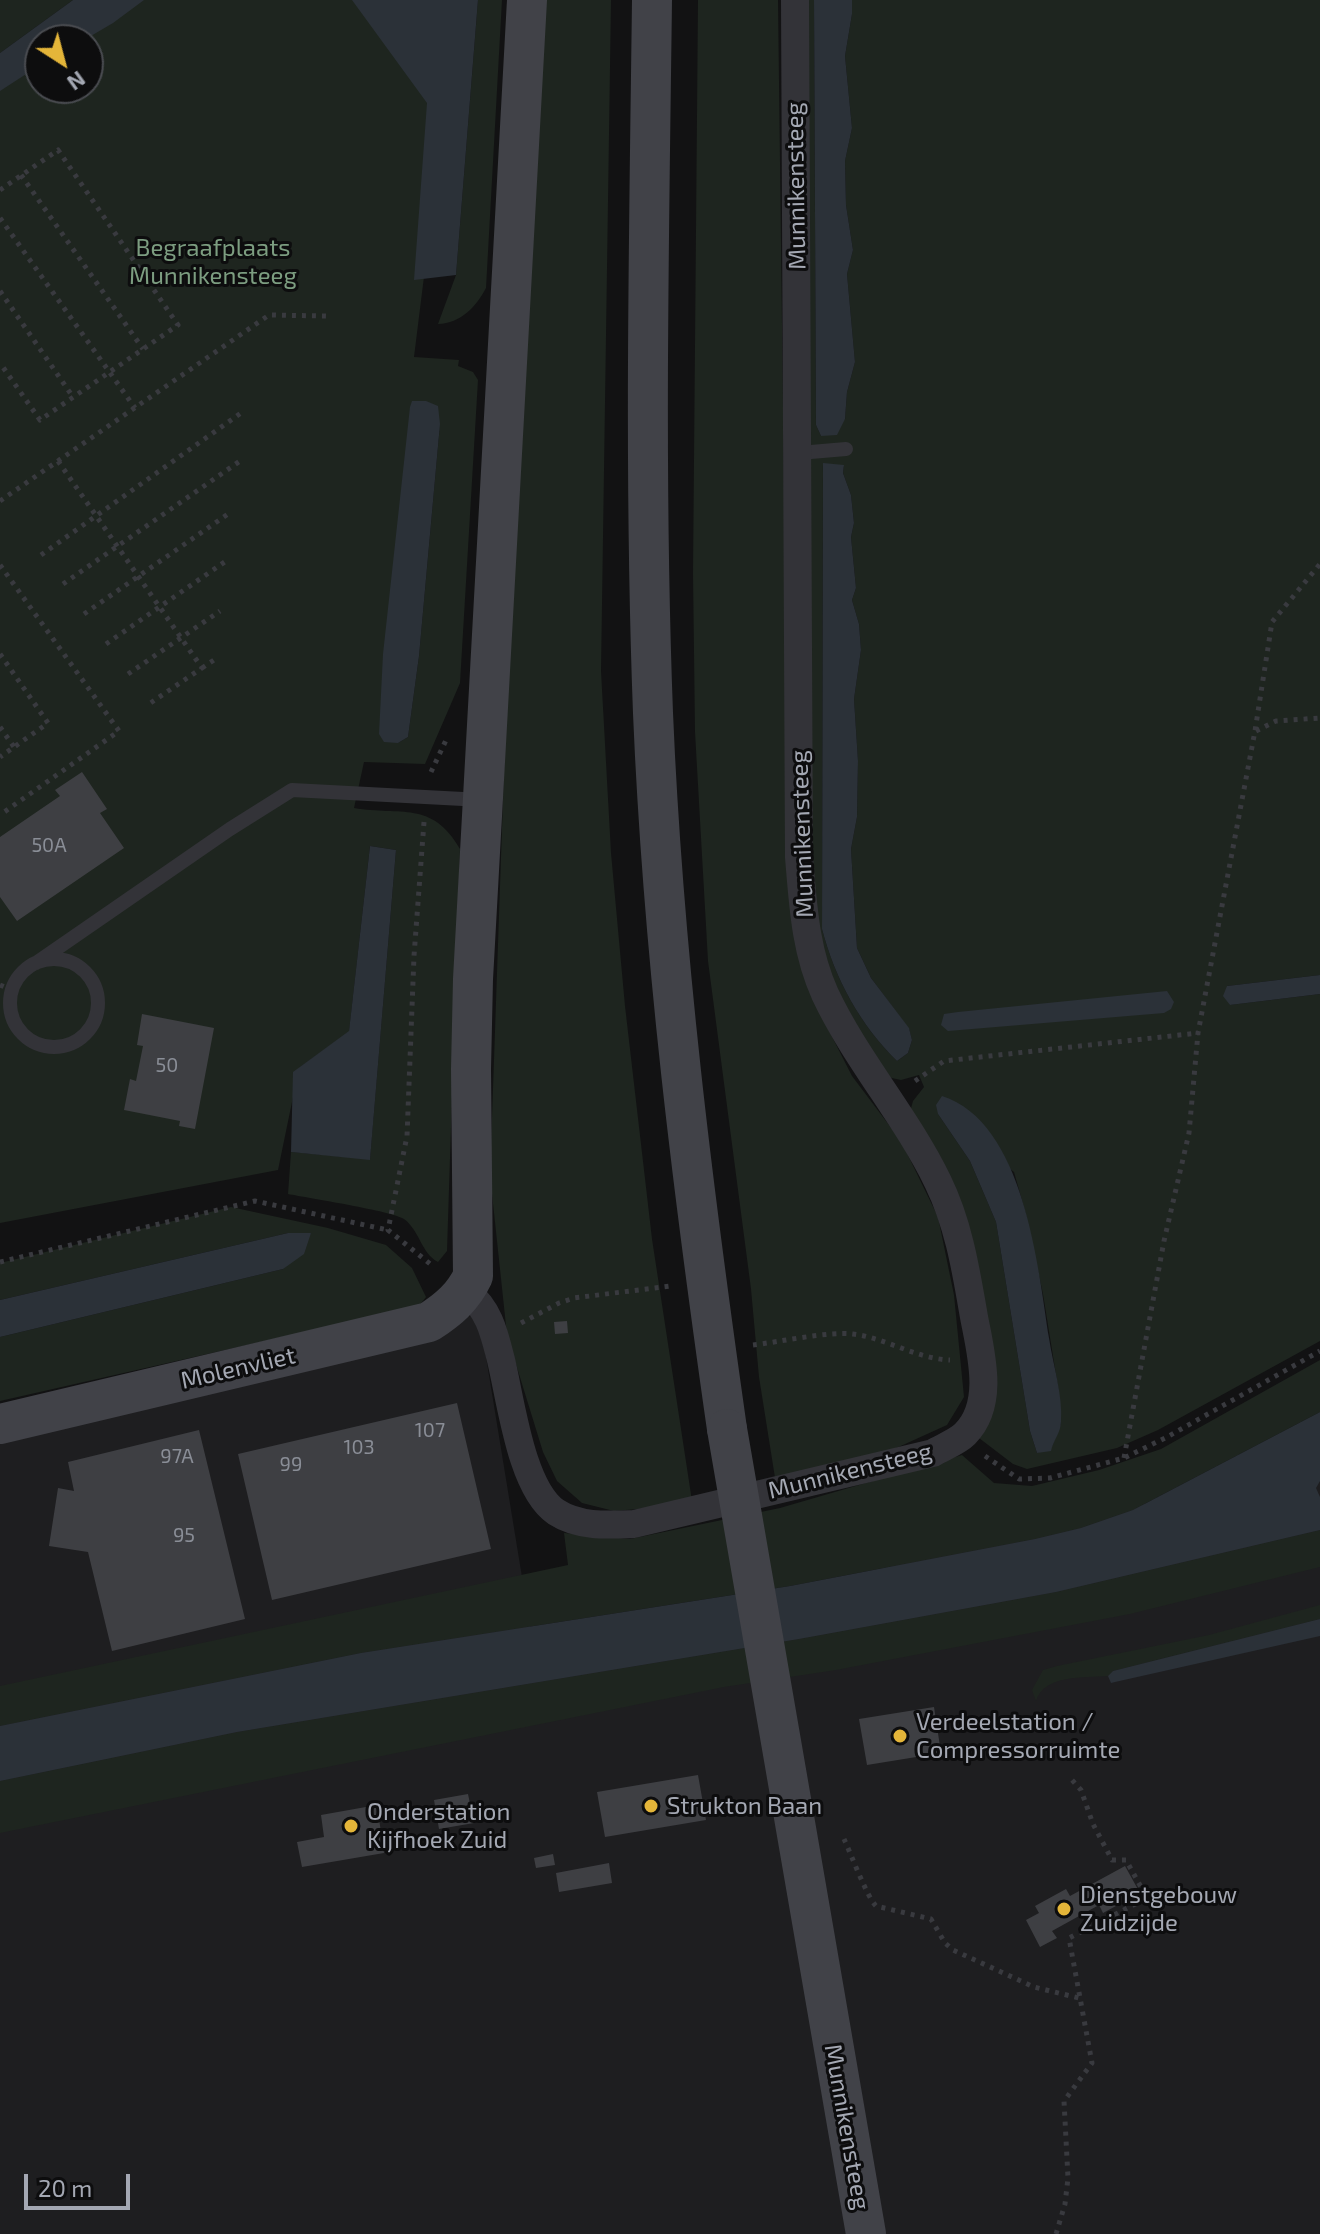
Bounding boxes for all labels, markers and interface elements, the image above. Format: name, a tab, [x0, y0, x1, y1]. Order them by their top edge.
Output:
north arrow	[24, 24, 104, 104]
text: N	[63, 67, 91, 97]
street label: Munnikensteeg	[780, 102, 812, 270]
park label: Begraafplaats Munnikensteeg	[129, 234, 297, 290]
street label: Munnikensteeg	[785, 750, 819, 918]
house number: 50A	[31, 833, 67, 857]
house number: 50	[156, 1053, 178, 1077]
street label: Molenvliet	[178, 1341, 298, 1395]
house number: 107	[415, 1418, 445, 1442]
house number: 103	[343, 1435, 375, 1459]
street label: Munnikensteeg	[765, 1437, 935, 1505]
house number: 97A	[160, 1444, 194, 1468]
house number: 99	[280, 1452, 302, 1476]
house number: 95	[173, 1523, 195, 1547]
place label: Verdeelstation / Compressorruimte	[916, 1708, 1120, 1764]
marker: Verdeelstation / Compressorruimte	[891, 1727, 909, 1745]
place label: Strukton Baan	[667, 1792, 822, 1820]
marker: Strukton Baan	[642, 1797, 660, 1815]
place label: Onderstation Kijfhoek Zuid	[367, 1798, 510, 1854]
marker: Onderstation Kijfhoek Zuid	[342, 1817, 360, 1835]
place label: Dienstgebouw Zuidzijde	[1080, 1881, 1237, 1937]
marker: Dienstgebouw Zuidzijde	[1055, 1900, 1073, 1918]
street label: Munnikensteeg	[818, 2042, 876, 2212]
scale bar	[28, 2158, 134, 2208]
text: 20 m	[38, 2173, 92, 2202]

